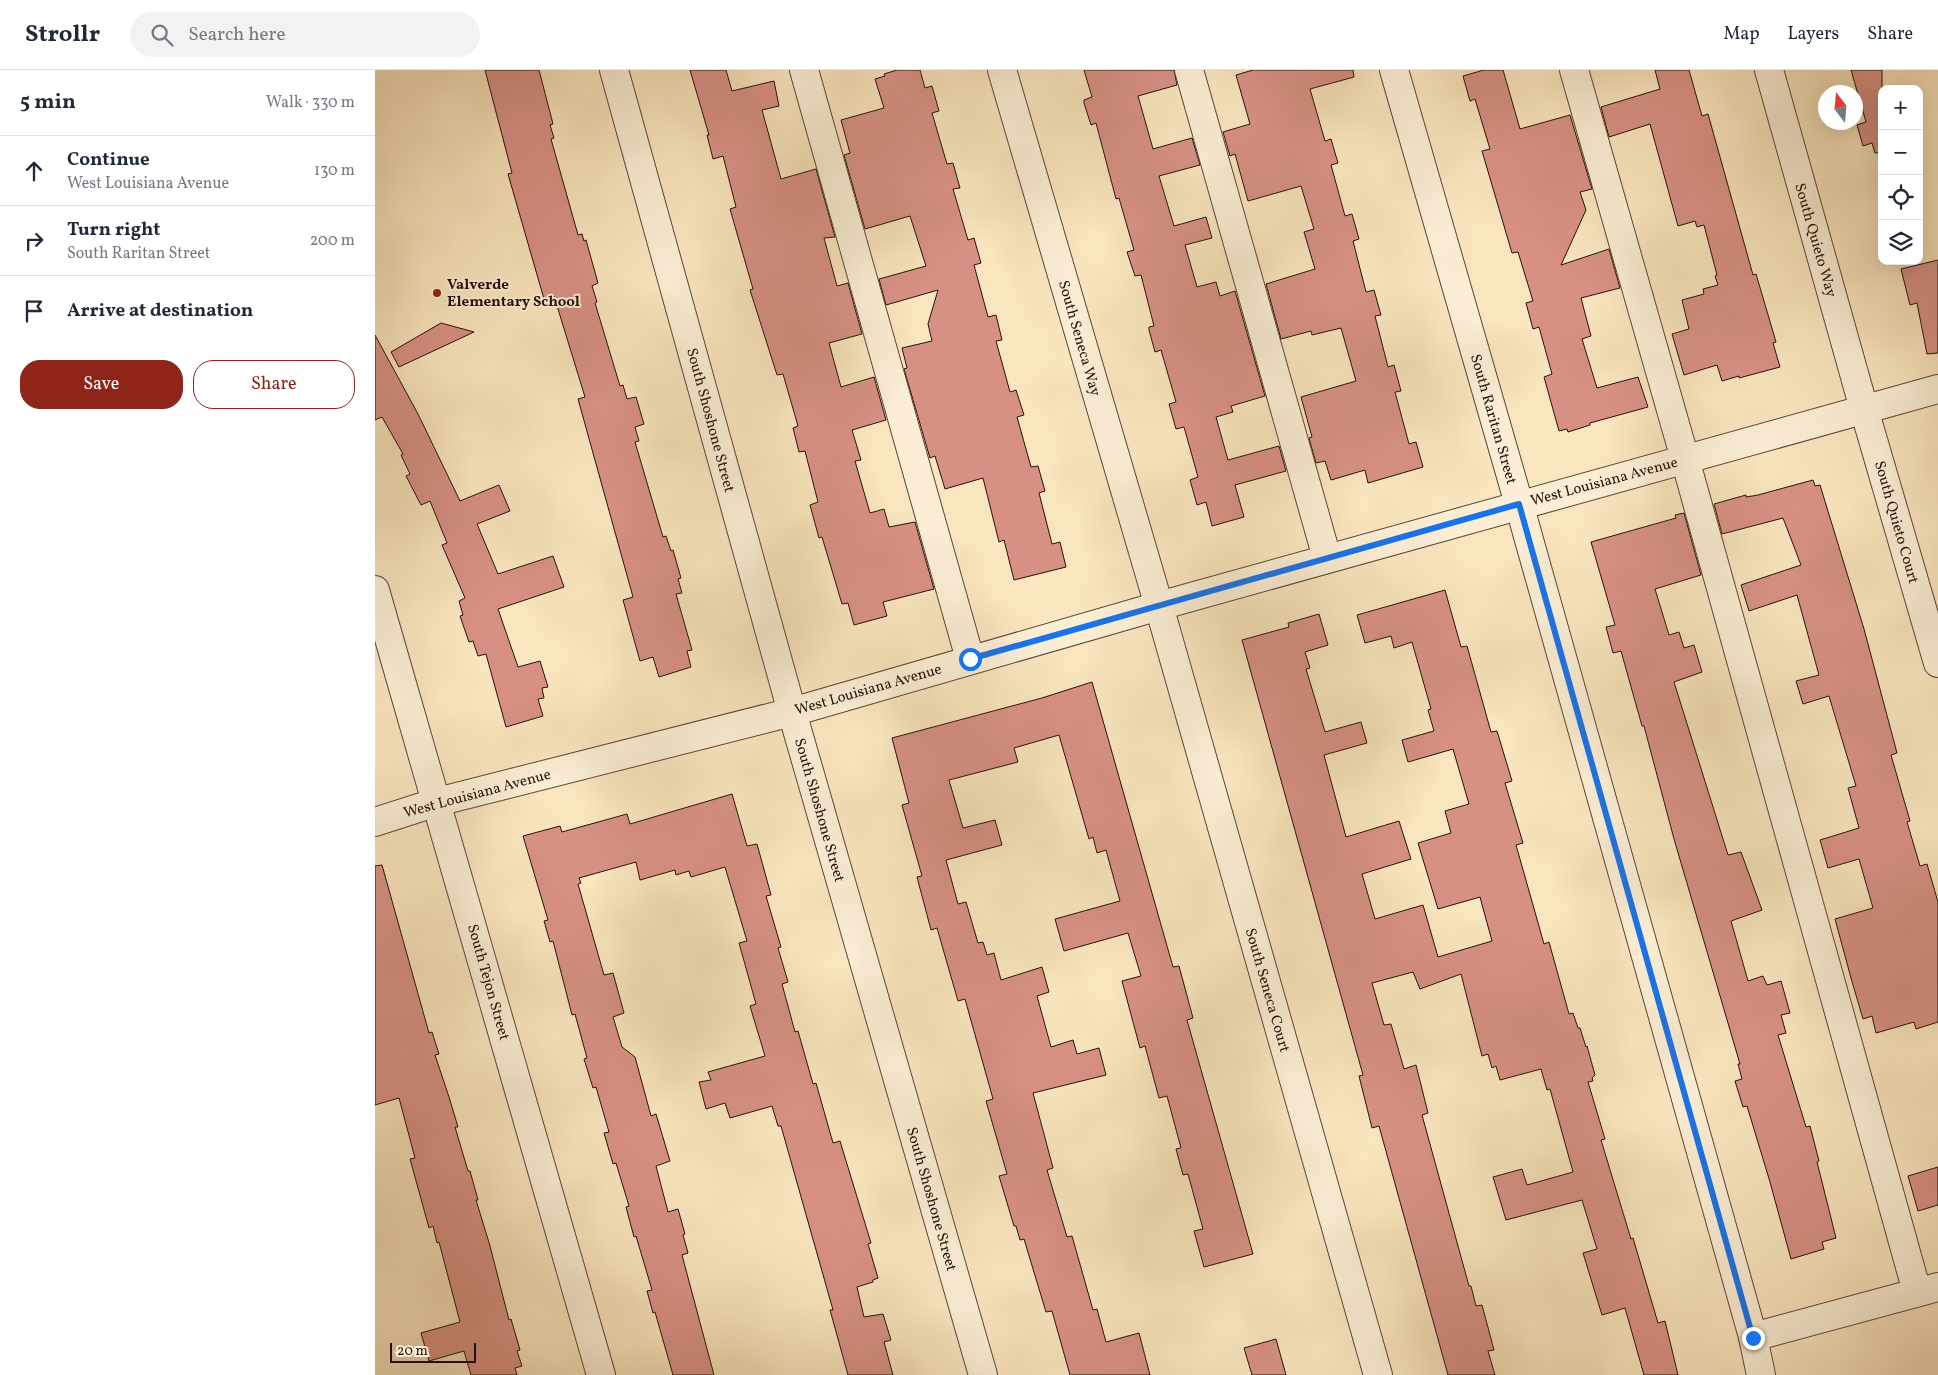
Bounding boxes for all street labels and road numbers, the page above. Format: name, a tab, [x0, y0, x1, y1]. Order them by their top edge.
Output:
street label: South Quieto Way	[1788, 181, 1841, 300]
street label: South Seneca Way	[1052, 278, 1105, 399]
street label: South Shoshone Street	[680, 346, 739, 495]
street label: South Raritan Street	[1464, 352, 1521, 487]
street label: West Louisiana Avenue	[1528, 453, 1680, 512]
street label: South Quieto Court	[1868, 459, 1923, 586]
street label: West Louisiana Avenue	[793, 659, 944, 721]
street label: South Shoshone Street	[788, 736, 849, 885]
street label: West Louisiana Avenue	[401, 765, 553, 824]
street label: South Tejon Street	[461, 922, 514, 1043]
street label: South Seneca Court	[1239, 926, 1294, 1055]
street label: South Shoshone Street	[900, 1125, 961, 1274]

